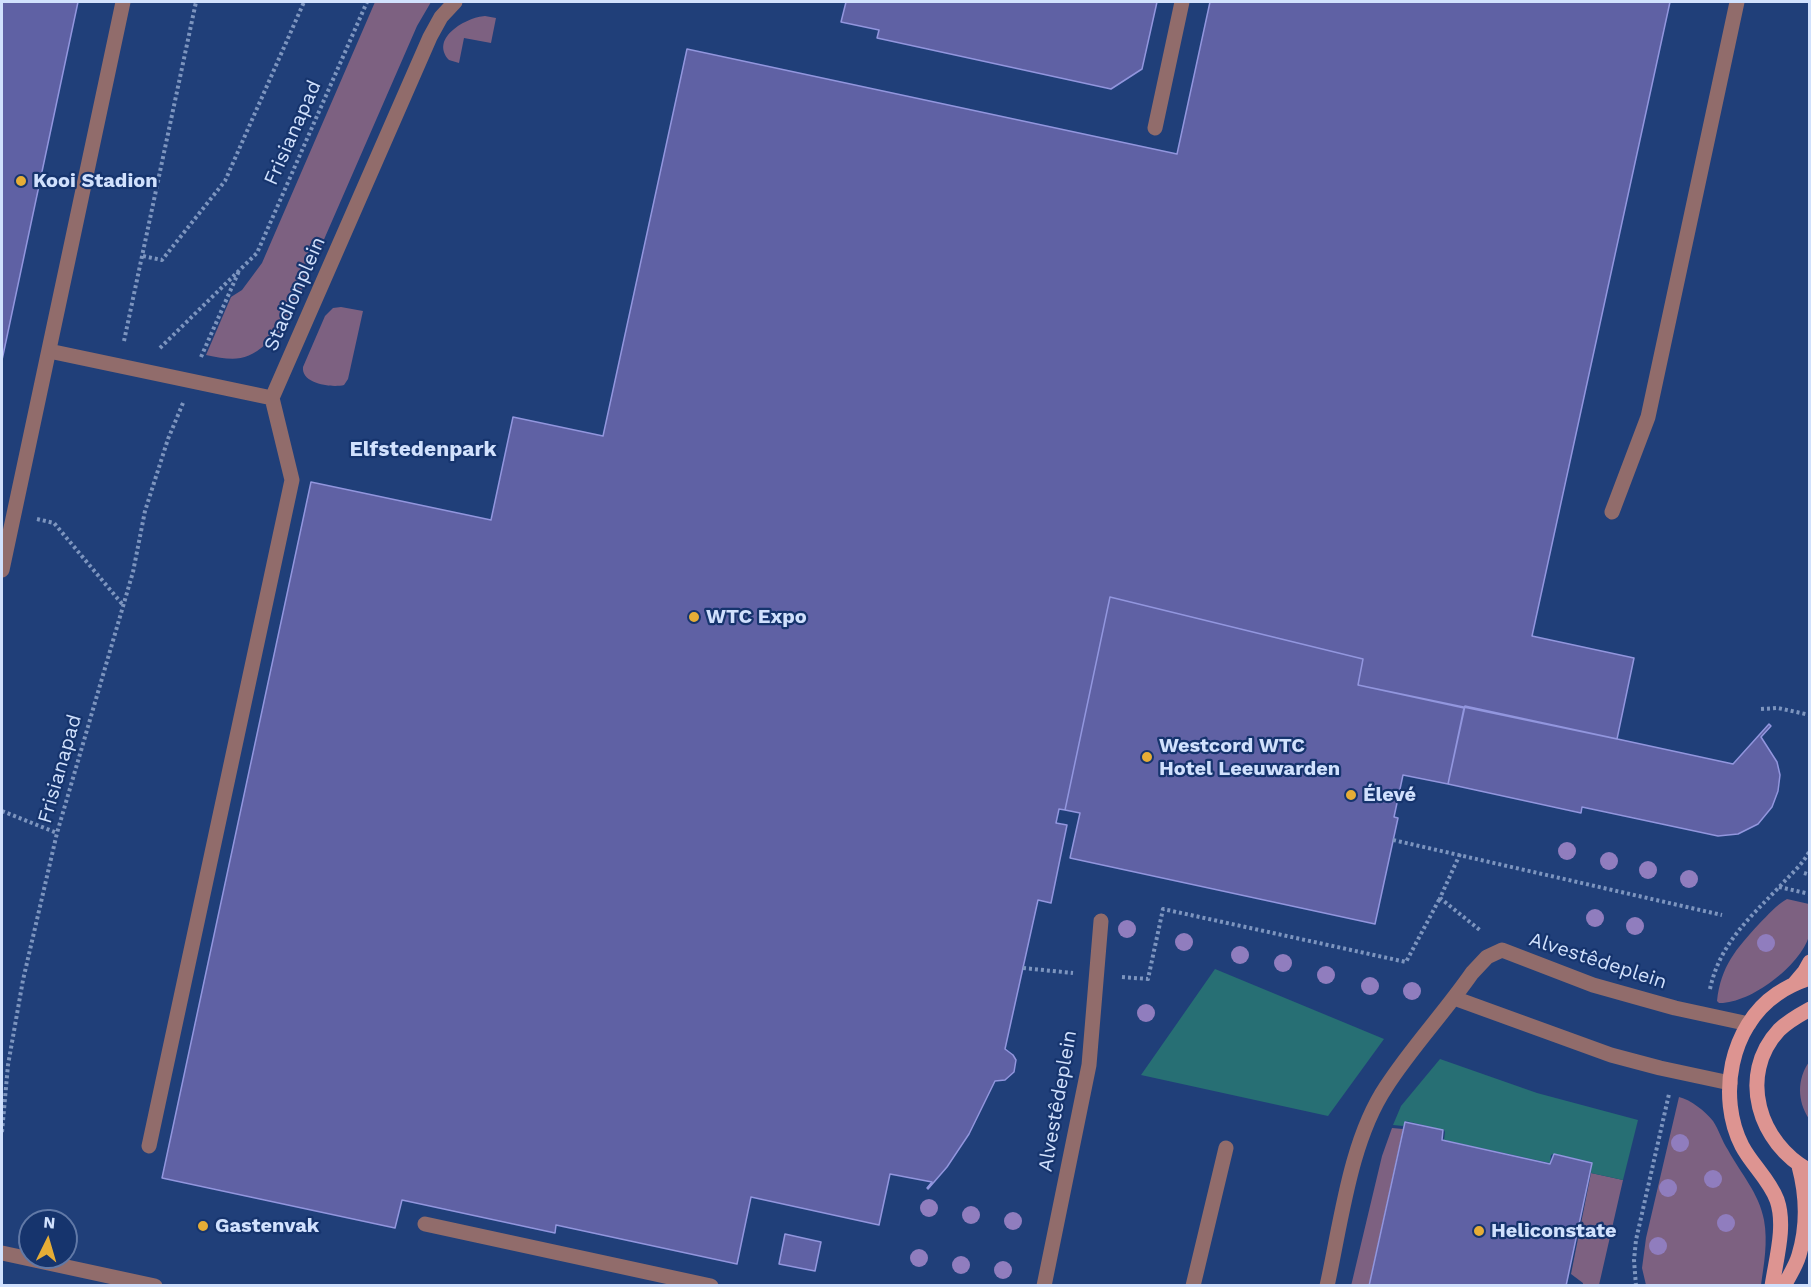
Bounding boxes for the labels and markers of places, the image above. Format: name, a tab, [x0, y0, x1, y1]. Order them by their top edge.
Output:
place label: Kooi Stadion	[33, 169, 158, 193]
marker: Kooi Stadion	[14, 174, 28, 188]
place label: WTC Expo	[706, 605, 807, 629]
marker: WTC Expo	[687, 610, 701, 624]
place label: Westcord WTC Hotel Leeuwarden	[1159, 734, 1340, 781]
marker: Westcord WTC Hotel Leeuwarden	[1140, 750, 1154, 764]
place label: Élevé	[1363, 783, 1416, 807]
marker: Élevé	[1344, 788, 1358, 802]
place label: Gastenvak	[215, 1214, 319, 1238]
marker: Gastenvak	[196, 1219, 210, 1233]
place label: Heliconstate	[1491, 1219, 1617, 1243]
marker: Heliconstate	[1472, 1224, 1486, 1238]

